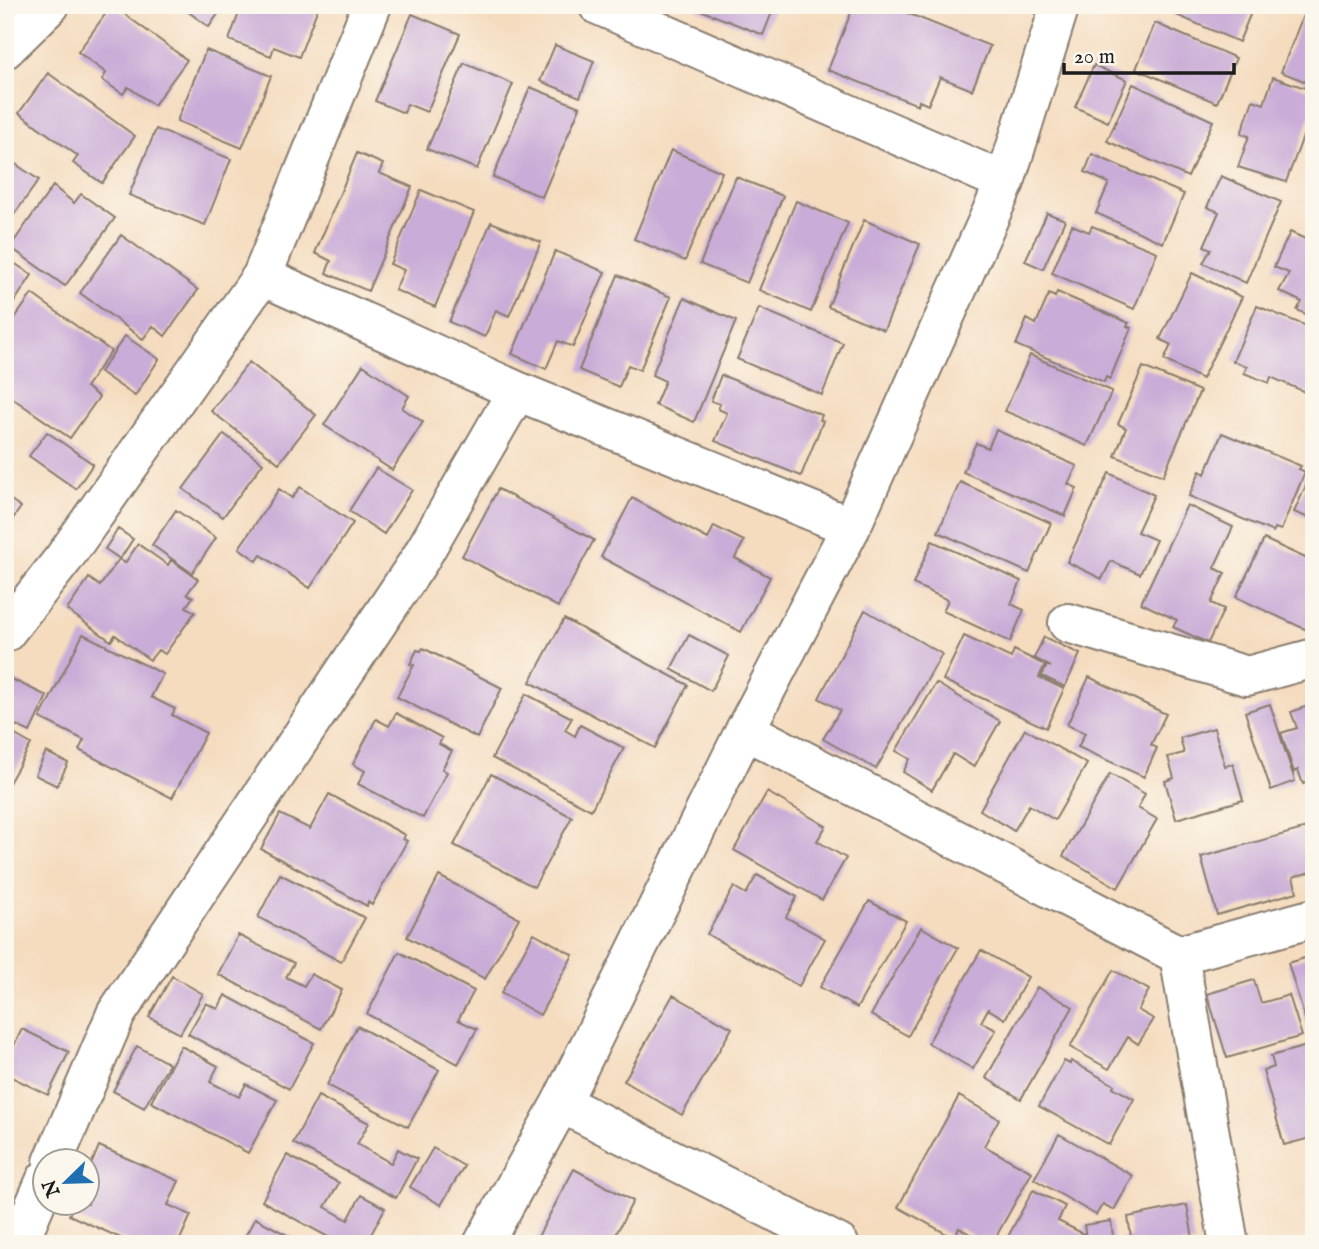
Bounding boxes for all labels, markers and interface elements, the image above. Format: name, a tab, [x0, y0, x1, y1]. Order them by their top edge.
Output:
scale bar	[1064, 32, 1233, 76]
text: 20 m	[1074, 44, 1115, 71]
north arrow	[32, 1148, 102, 1218]
text: N	[38, 1175, 67, 1201]

